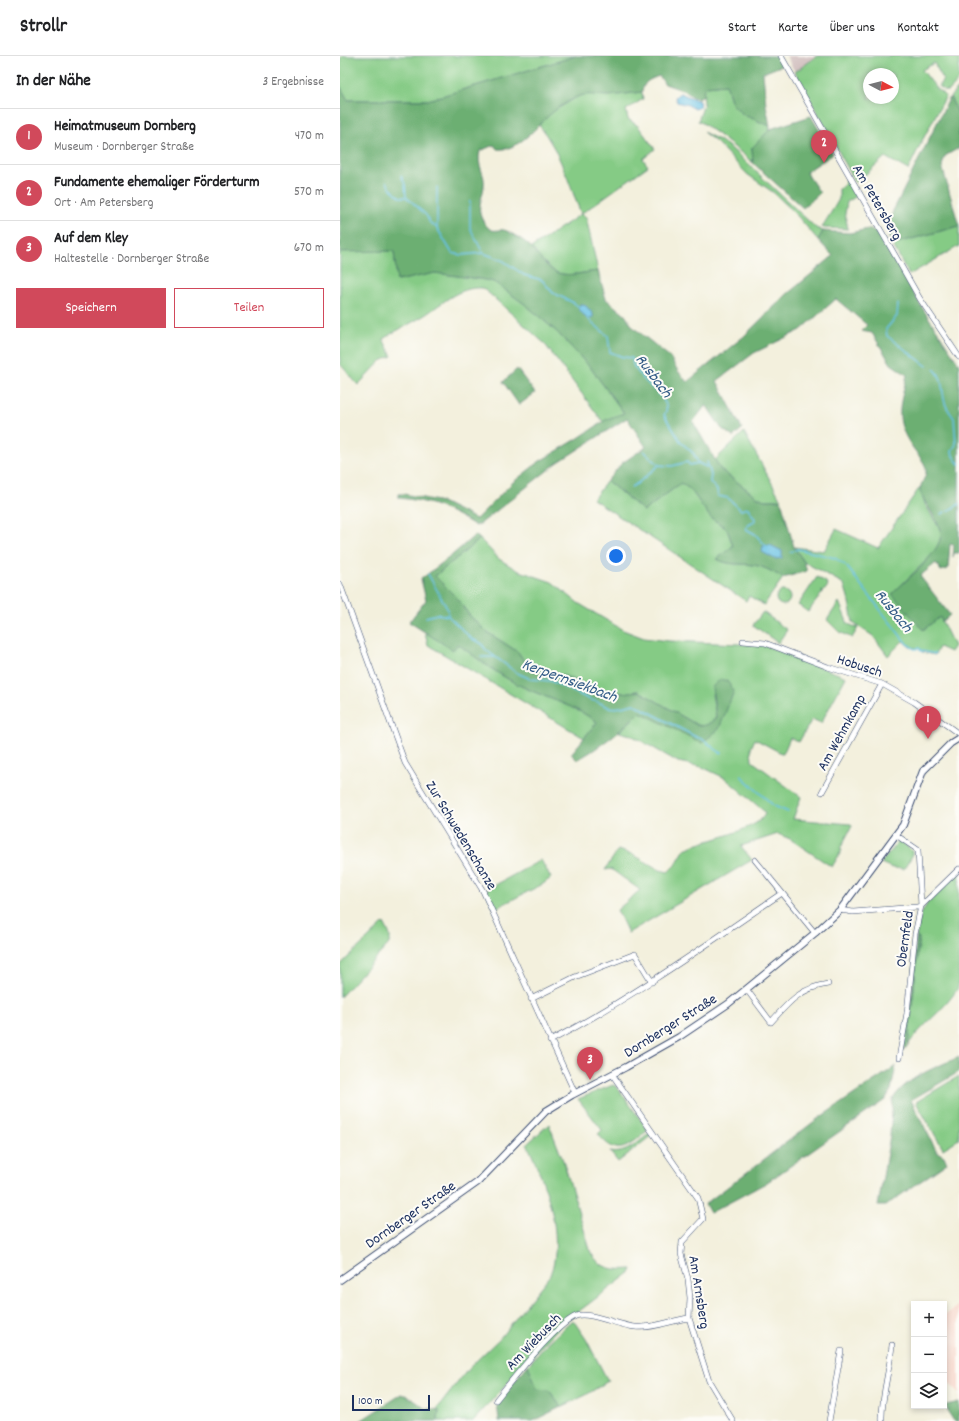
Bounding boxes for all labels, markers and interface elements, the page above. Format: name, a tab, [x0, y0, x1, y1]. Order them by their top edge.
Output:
text: Strollr	[20, 14, 67, 41]
text: Start	[728, 18, 756, 38]
text: Karte	[778, 18, 808, 38]
text: Über uns	[830, 18, 875, 38]
text: Kontakt	[897, 18, 939, 38]
north arrow	[863, 68, 899, 104]
text: In der Nähe	[16, 70, 91, 94]
text: 3 Ergebnisse	[262, 73, 324, 92]
text: Heimatmuseum Dornberg	[54, 116, 196, 138]
text: 1	[28, 127, 30, 146]
text: 470 m	[295, 127, 324, 146]
pin: 2	[811, 130, 837, 163]
text: Museum · Dornberger Straße	[54, 138, 194, 157]
street label: Am Petersberg	[846, 161, 907, 245]
text: Fundamente ehemaliger Förderturm	[54, 172, 259, 194]
text: 2	[26, 183, 32, 202]
text: 570 m	[294, 183, 324, 202]
text: Ort · Am Petersberg	[54, 194, 153, 213]
text: Auf dem Kley	[54, 228, 128, 250]
text: 3	[26, 239, 32, 258]
text: 670 m	[294, 239, 324, 258]
text: Haltestelle · Dornberger Straße	[54, 250, 209, 269]
button: Speichern	[16, 288, 166, 328]
button: Teilen	[174, 288, 324, 328]
water label: Rusbach	[629, 350, 678, 404]
your location	[606, 546, 626, 566]
water label: Rusbach	[869, 585, 918, 639]
street label: Hobusch	[834, 649, 885, 685]
water label: Kerpernsiekbach	[518, 654, 620, 709]
street label: Am Wehmkamp	[813, 691, 873, 775]
pin: 1	[915, 706, 941, 739]
street label: Zur Schwedenschanze	[419, 777, 502, 895]
street label: Obernfeld	[891, 910, 921, 969]
street label: Dornberger Straße	[620, 989, 722, 1064]
pin: 3	[577, 1047, 603, 1080]
street label: Dornberger Straße	[361, 1176, 461, 1255]
street label: Am Arnsberg	[681, 1254, 715, 1331]
map controls	[911, 1301, 947, 1409]
button: +	[911, 1301, 947, 1337]
street label: Am Wiebusch	[501, 1309, 567, 1376]
button: −	[911, 1337, 947, 1373]
button: layers	[911, 1373, 947, 1409]
scale bar	[352, 1393, 430, 1412]
text: 100 m	[358, 1394, 382, 1410]

